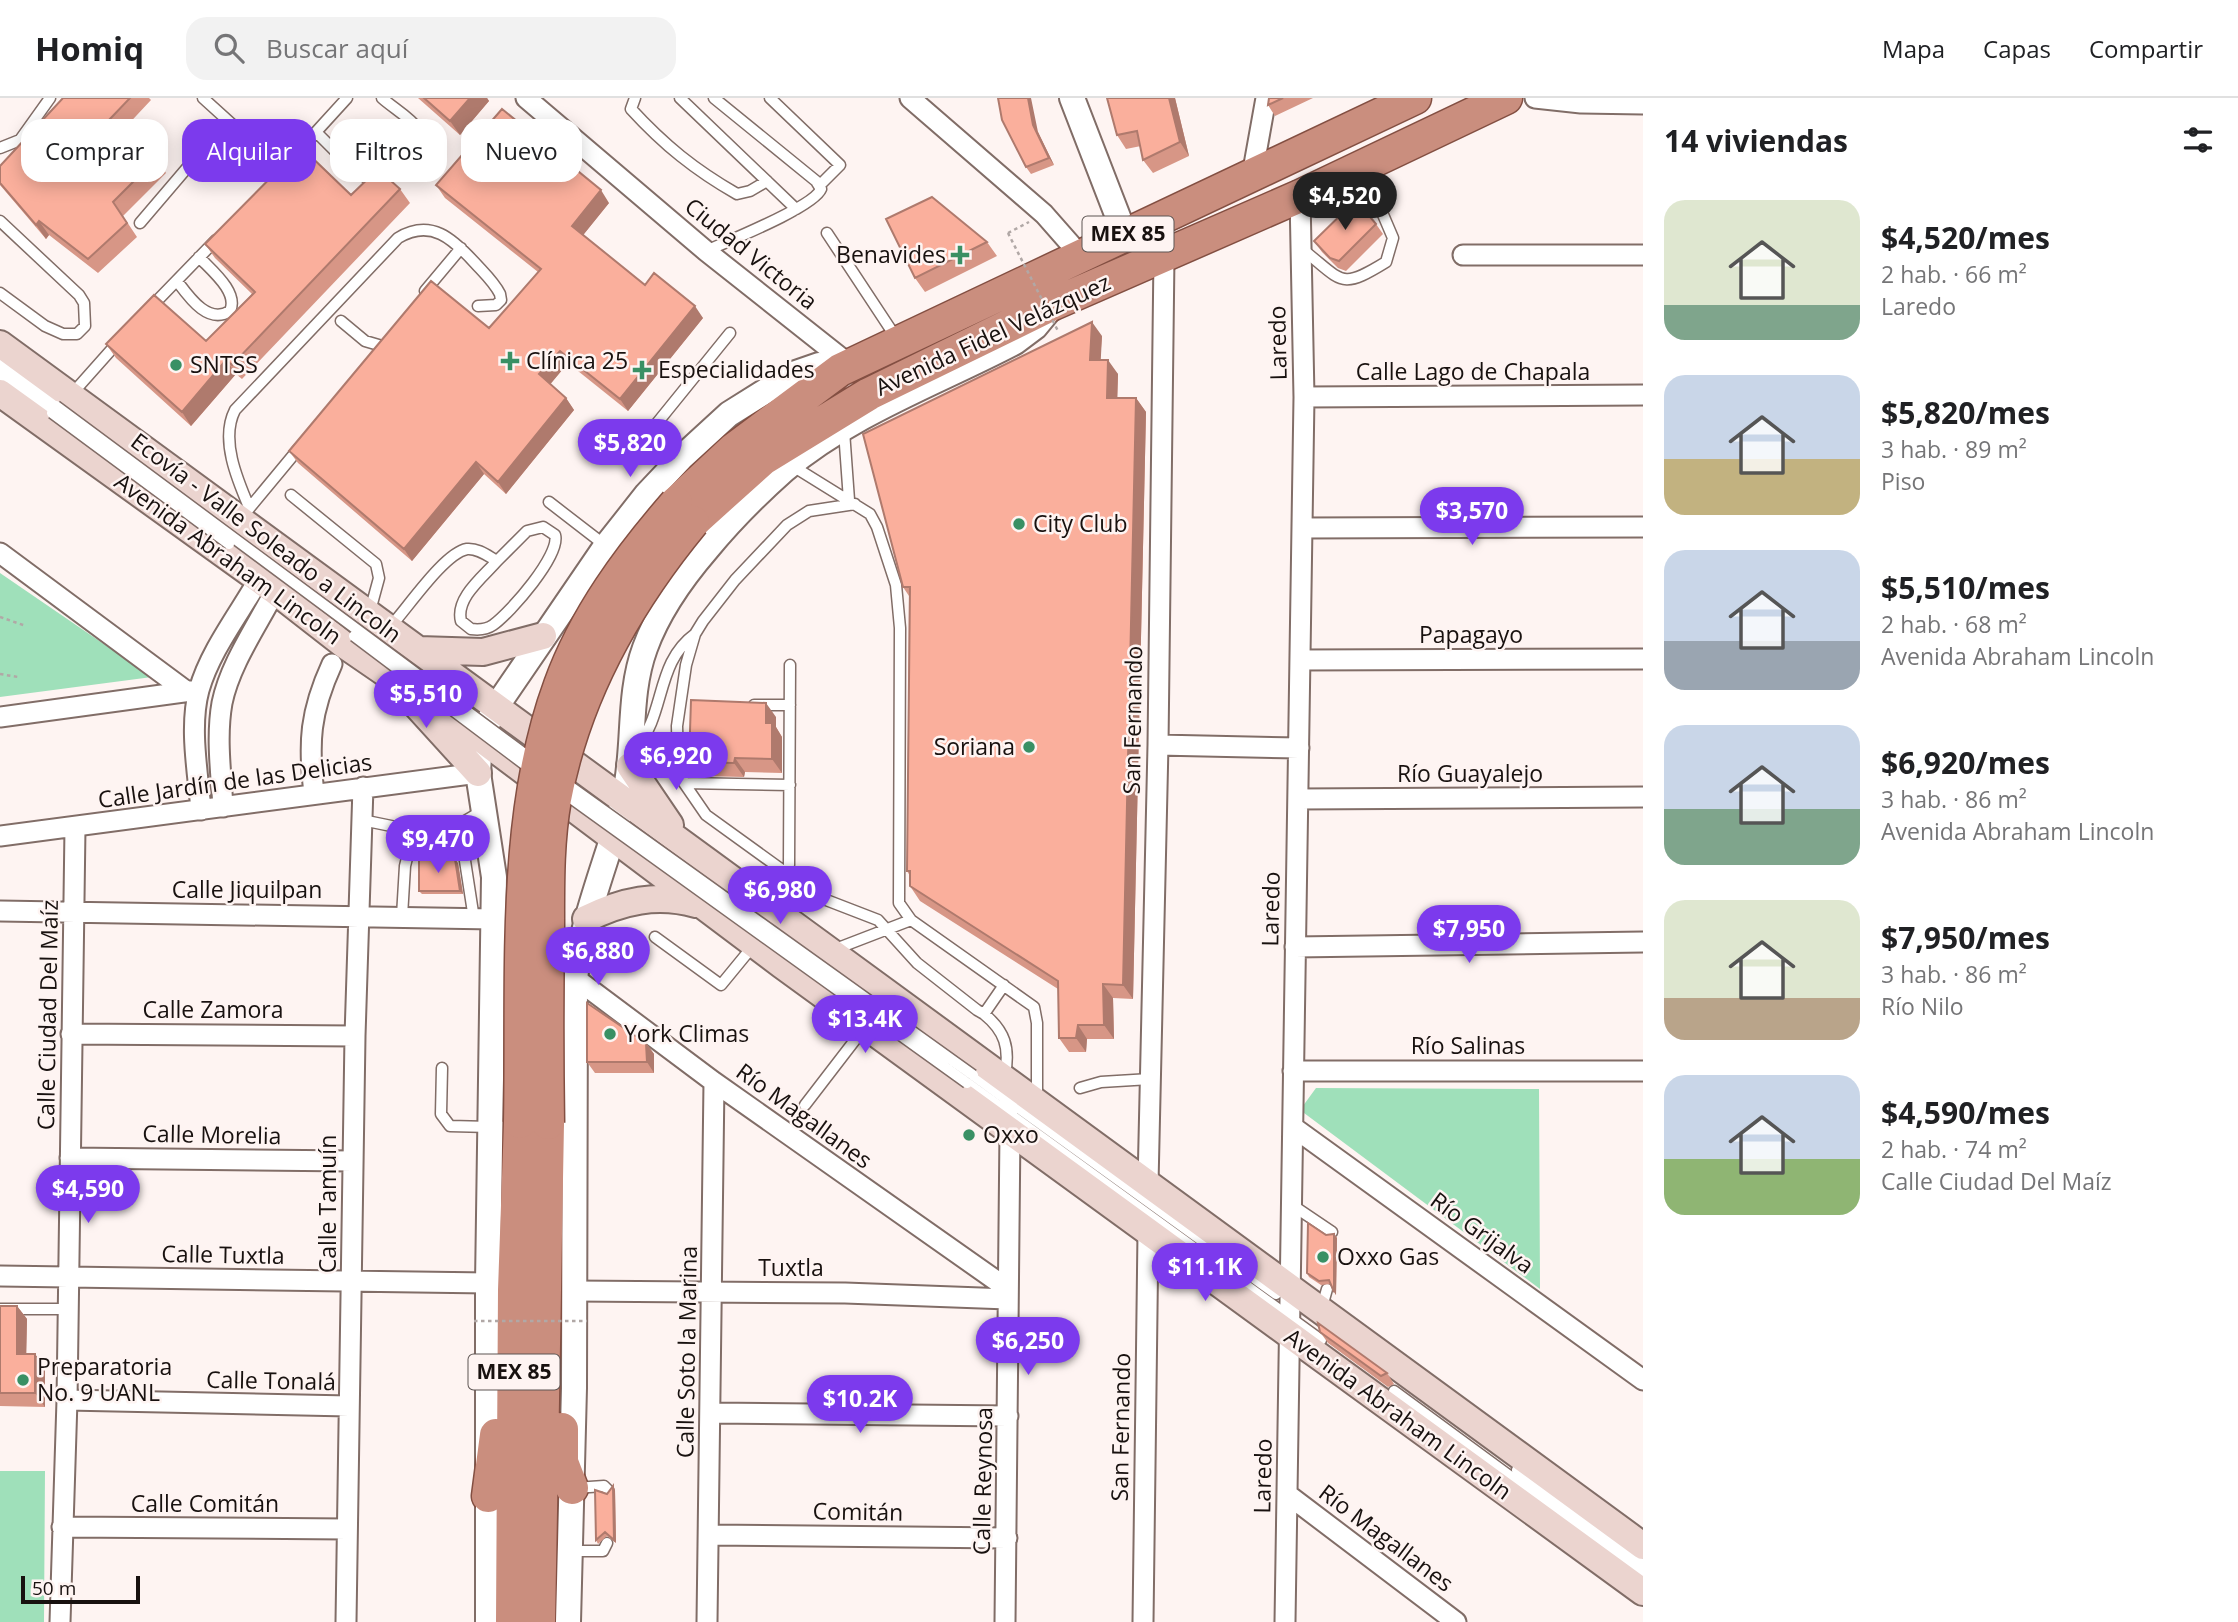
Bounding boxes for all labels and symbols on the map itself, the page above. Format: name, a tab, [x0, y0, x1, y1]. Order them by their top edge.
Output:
pin: $4,520	[1288, 172, 1402, 232]
street label: Ciudad Victoria	[679, 190, 825, 317]
road number: MEX 85	[1082, 216, 1174, 252]
place label: Benavides	[836, 238, 946, 270]
marker: Benavides	[952, 247, 968, 263]
street label: Avenida Fidel Velázquez	[870, 265, 1115, 403]
street label: Laredo	[1260, 305, 1294, 381]
place label: Clínica 25	[526, 344, 628, 376]
place label: SNTSS	[190, 348, 258, 380]
marker: Clínica 25	[500, 351, 520, 371]
place label: Especialidades	[658, 353, 815, 385]
street label: Calle Lago de Chapala	[1356, 355, 1590, 387]
marker: SNTSS	[168, 357, 184, 373]
marker: Especialidades	[632, 360, 652, 380]
pin: $5,820	[573, 420, 687, 479]
street label: Ecovía - Valle Soleado a Lincoln	[125, 425, 409, 650]
street label: Avenida Abraham Lincoln	[109, 465, 349, 651]
pin: $3,570	[1415, 488, 1529, 547]
place label: City Club	[1033, 507, 1127, 539]
marker: City Club	[1011, 516, 1027, 532]
street label: Papagayo	[1419, 618, 1523, 650]
street label: San Fernando	[1115, 645, 1149, 795]
pin: $5,510	[369, 670, 483, 730]
place label: Soriana	[934, 730, 1015, 762]
pin: $6,920	[619, 732, 733, 792]
marker: Soriana	[1021, 739, 1037, 755]
street label: Calle Jardín de las Delicias	[96, 745, 374, 815]
street label: Río Guayalejo	[1397, 757, 1543, 789]
pin: $9,470	[381, 816, 495, 875]
pin: $6,980	[723, 866, 837, 926]
street label: Laredo	[1253, 871, 1287, 947]
street label: Calle Jiquilpan	[172, 873, 322, 905]
street label: Calle Ciudad Del Maíz	[29, 899, 65, 1131]
pin: $7,950	[1412, 906, 1526, 965]
pin: $6,880	[541, 928, 655, 987]
street label: Calle Zamora	[142, 993, 284, 1025]
pin: $13.4K	[808, 996, 922, 1055]
place label: York Climas	[624, 1017, 749, 1049]
marker: York Climas	[602, 1026, 618, 1042]
street label: Río Salinas	[1411, 1029, 1525, 1061]
street label: Río Magallanes	[730, 1055, 879, 1175]
street label: Calle Morelia	[142, 1117, 282, 1151]
place label: Oxxo	[983, 1118, 1039, 1150]
marker: Oxxo	[961, 1127, 977, 1143]
street label: Calle Tamuín	[311, 1135, 343, 1273]
pin: $4,590	[31, 1166, 145, 1225]
street label: Río Grijalva	[1424, 1184, 1541, 1281]
street label: Calle Tuxtla	[161, 1237, 285, 1271]
place label: Oxxo Gas	[1337, 1240, 1439, 1272]
pin: $11.1K	[1148, 1244, 1262, 1303]
street label: Calle Soto la Marina	[668, 1246, 704, 1458]
marker: Oxxo Gas	[1315, 1249, 1331, 1265]
street label: Tuxtla	[758, 1251, 824, 1283]
pin: $6,250	[971, 1318, 1085, 1377]
street label: Avenida Abraham Lincoln	[1279, 1320, 1519, 1506]
place label: Preparatoria No. 9 UANL	[37, 1350, 172, 1408]
street label: San Fernando	[1103, 1352, 1137, 1502]
road number: MEX 85	[468, 1354, 560, 1390]
street label: Calle Tonalá	[206, 1363, 336, 1397]
marker: Preparatoria No. 9 UANL	[15, 1372, 31, 1388]
pin: $10.2K	[803, 1376, 917, 1435]
street label: Calle Reynosa	[965, 1407, 999, 1555]
street label: Laredo	[1245, 1438, 1279, 1514]
street label: Río Magallanes	[1313, 1476, 1460, 1598]
street label: Calle Comitán	[131, 1487, 279, 1519]
street label: Comitán	[812, 1494, 904, 1528]
scale bar	[21, 1573, 140, 1605]

